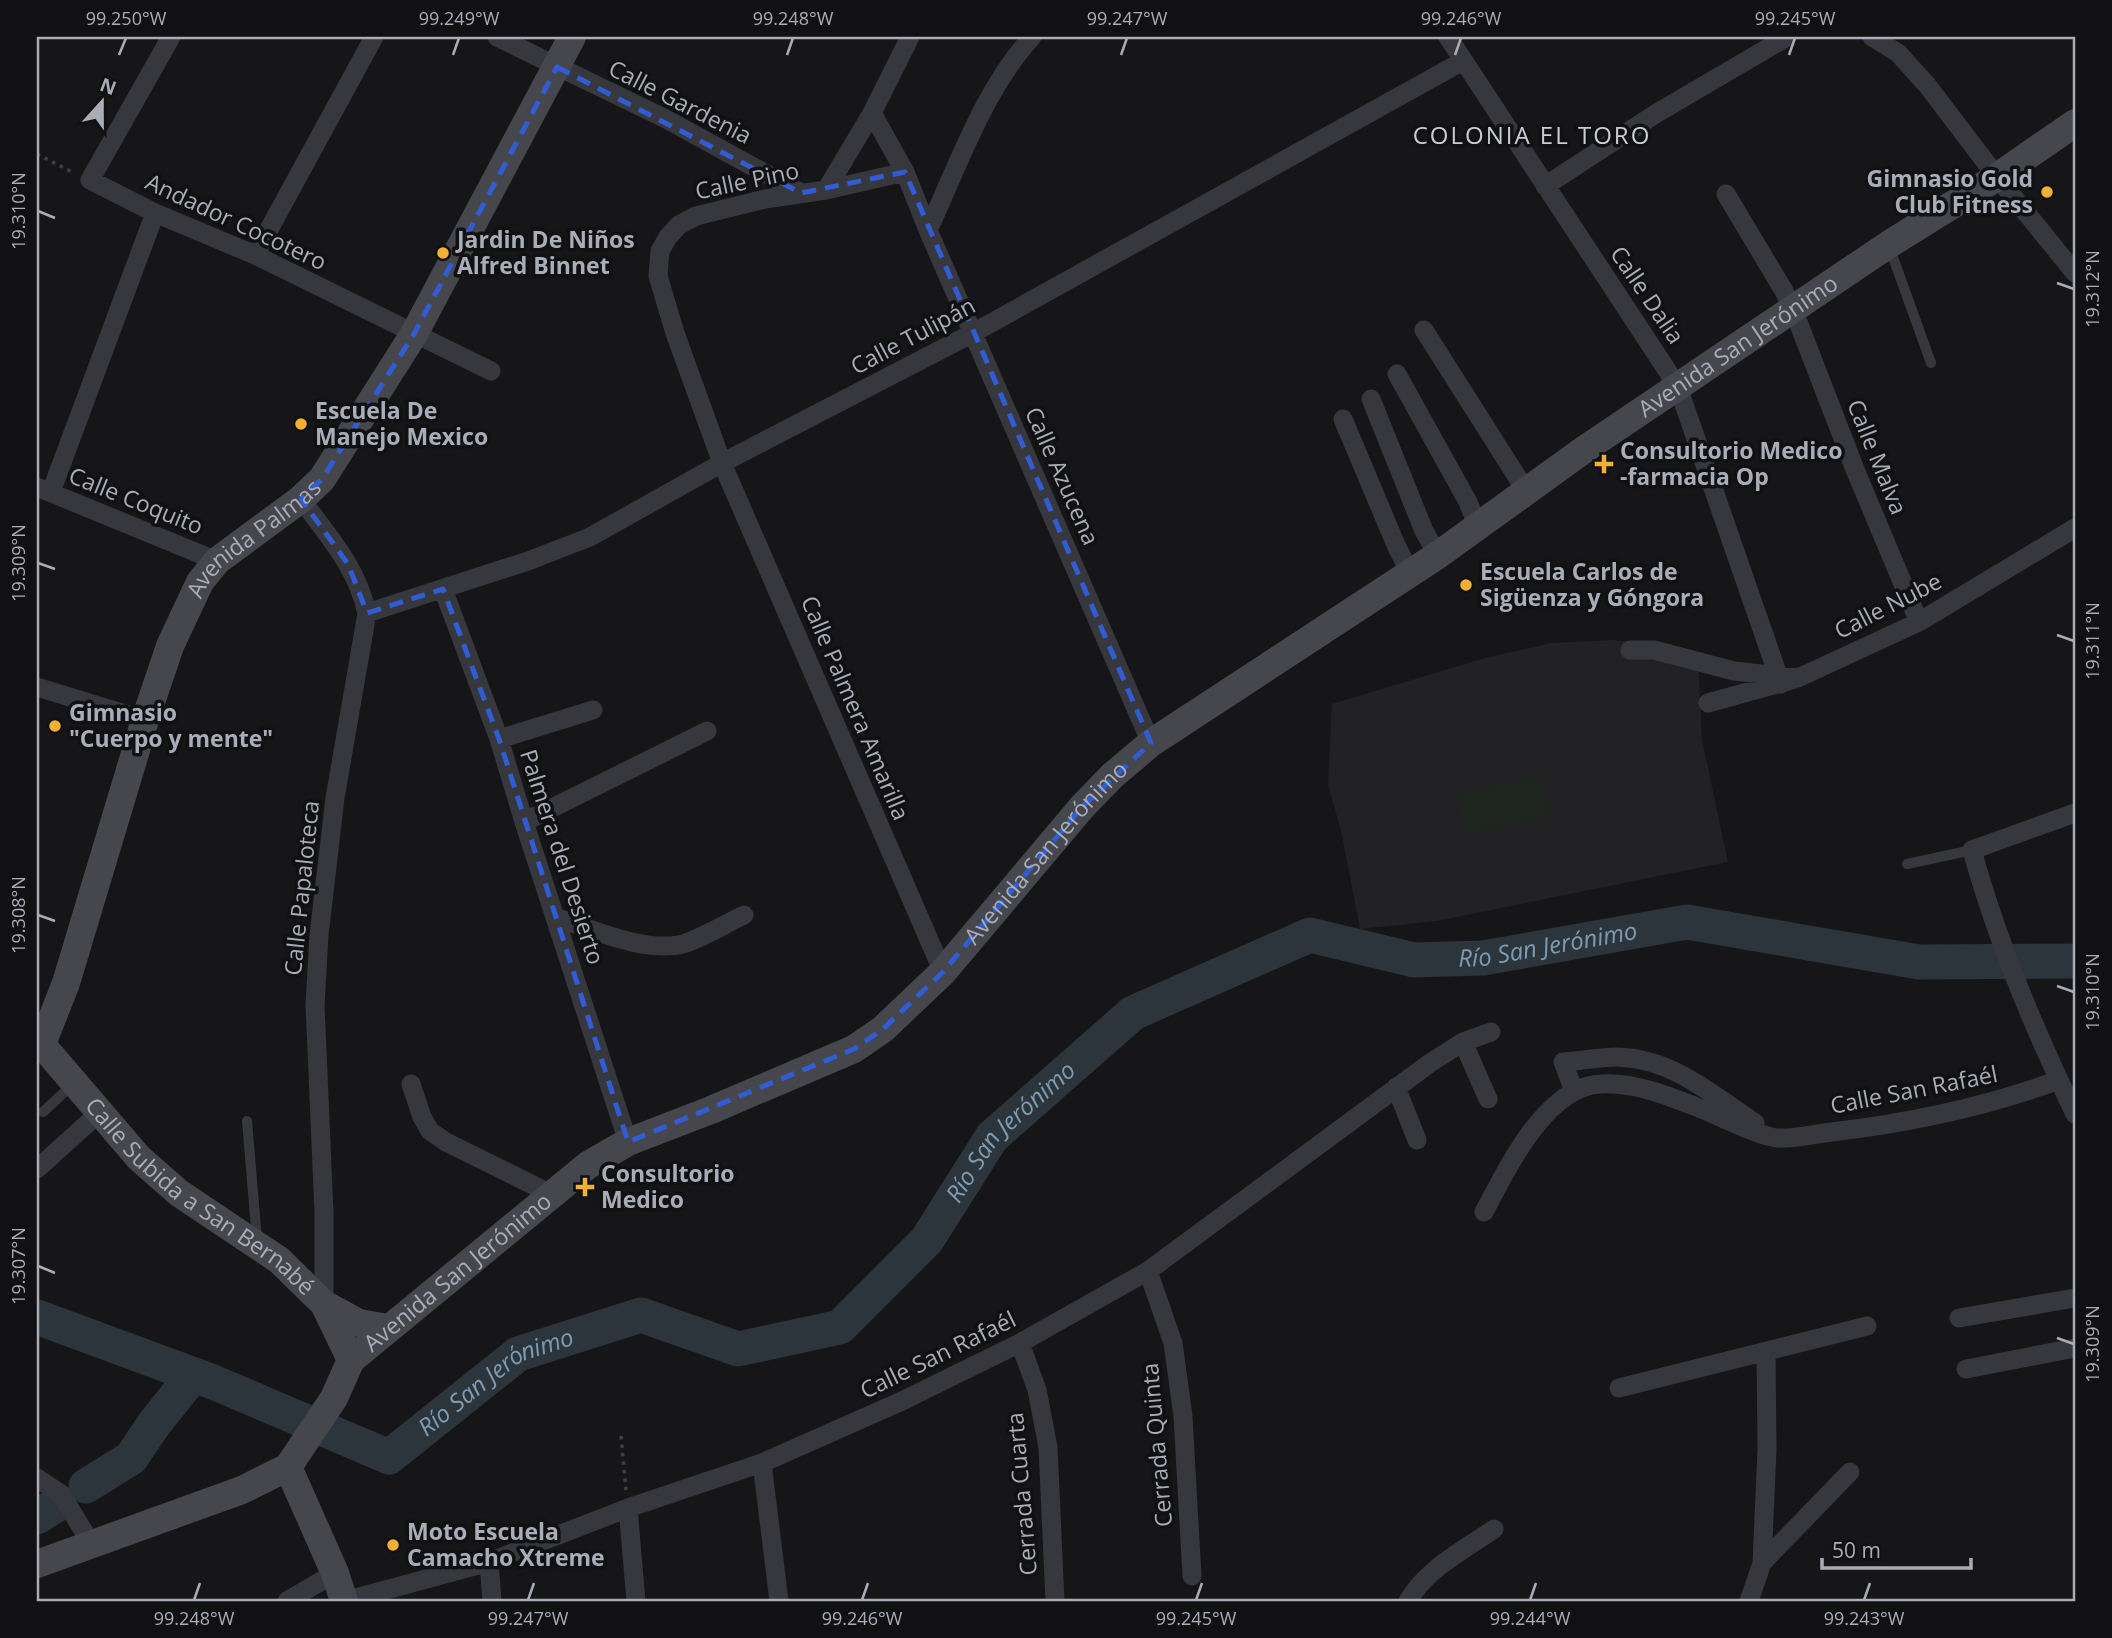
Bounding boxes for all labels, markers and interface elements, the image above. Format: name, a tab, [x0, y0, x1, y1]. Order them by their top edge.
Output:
text: 99.250°W	[86, 6, 167, 30]
text: 99.249°W	[419, 6, 500, 30]
text: 99.248°W	[753, 6, 834, 30]
text: 99.247°W	[1087, 6, 1168, 30]
text: 99.246°W	[1421, 6, 1502, 30]
text: 99.245°W	[1755, 6, 1836, 30]
street label: Calle Gardenia	[604, 51, 757, 151]
north arrow	[66, 66, 136, 136]
text: N	[96, 71, 120, 101]
district label: COLONIA EL TORO	[1413, 118, 1651, 151]
street label: Calle Pino	[692, 153, 802, 207]
place label: Gimnasio Gold Club Fitness	[1867, 162, 2033, 220]
street label: Andador Cocotero	[141, 165, 332, 277]
text: 19.310°N	[6, 172, 30, 250]
marker: Gimnasio Gold Club Fitness	[2039, 184, 2055, 200]
place label: Jardin De Niños Alfred Binnet	[455, 223, 635, 281]
street label: Calle Dalia	[1603, 239, 1692, 350]
marker: Jardin De Niños Alfred Binnet	[435, 245, 451, 261]
text: 19.312°N	[2080, 250, 2104, 328]
street label: Avenida San Jerónimo	[1631, 266, 1844, 424]
street label: Calle Tulipán	[844, 289, 981, 381]
place label: Escuela De Manejo Mexico	[315, 394, 488, 452]
street label: Calle Malva	[1840, 394, 1915, 519]
street label: Calle Azucena	[1018, 401, 1108, 550]
marker: Escuela De Manejo Mexico	[293, 416, 309, 432]
place label: Consultorio Medico -farmacia Op	[1620, 434, 1842, 492]
marker: Consultorio Medico -farmacia Op	[1594, 454, 1614, 474]
street label: Calle Coquito	[64, 459, 208, 542]
street label: Avenida Palmas	[178, 471, 327, 602]
text: 19.309°N	[6, 524, 30, 602]
place label: Escuela Carlos de Sigüenza y Góngora	[1480, 555, 1704, 613]
street label: Calle Nube	[1829, 564, 1947, 646]
marker: Escuela Carlos de Sigüenza y Góngora	[1458, 577, 1474, 593]
street label: Calle Palmera Amarilla	[794, 591, 918, 825]
text: 19.311°N	[2080, 602, 2104, 680]
place label: Gimnasio "Cuerpo y mente"	[69, 696, 273, 754]
marker: Gimnasio "Cuerpo y mente"	[47, 718, 63, 734]
street label: Palmera del Desierto	[513, 745, 613, 968]
street label: Avenida San Jerónimo	[956, 753, 1134, 951]
street label: Calle Papaloteca	[276, 799, 326, 977]
text: 19.308°N	[6, 876, 30, 954]
water label: Río San Jerónimo	[1458, 913, 1640, 974]
text: 19.310°N	[2080, 953, 2104, 1031]
water label: Río San Jerónimo	[937, 1053, 1082, 1208]
street label: Calle San Rafaél	[1828, 1057, 2000, 1121]
street label: Calle Subida a San Bernabé	[79, 1090, 322, 1302]
place label: Consultorio Medico	[601, 1157, 735, 1215]
marker: Consultorio Medico	[575, 1177, 595, 1197]
street label: Avenida San Jerónimo	[356, 1185, 558, 1358]
text: 19.307°N	[6, 1227, 30, 1305]
street label: Calle San Rafaél	[854, 1303, 1021, 1406]
text: 19.309°N	[2080, 1305, 2104, 1383]
water label: Río San Jerónimo	[410, 1319, 577, 1443]
street label: Cerrada Quinta	[1133, 1362, 1179, 1529]
street label: Cerrada Cuarta	[998, 1411, 1044, 1577]
place label: Moto Escuela Camacho Xtreme	[407, 1515, 605, 1573]
scale bar	[1822, 1526, 1970, 1570]
text: 50 m	[1832, 1536, 1881, 1564]
marker: Moto Escuela Camacho Xtreme	[385, 1537, 401, 1553]
text: 99.248°W	[154, 1606, 235, 1630]
text: 99.247°W	[488, 1606, 569, 1630]
text: 99.246°W	[822, 1606, 903, 1630]
text: 99.245°W	[1156, 1606, 1237, 1630]
text: 99.244°W	[1490, 1606, 1571, 1630]
text: 99.243°W	[1824, 1606, 1905, 1630]

